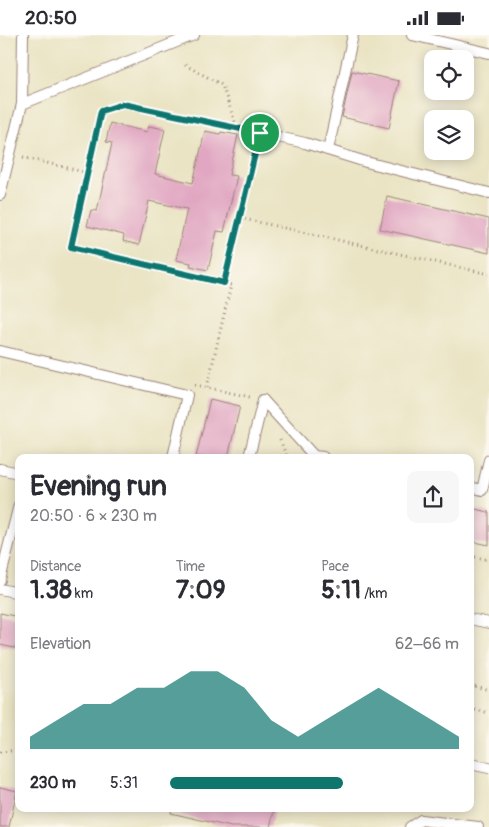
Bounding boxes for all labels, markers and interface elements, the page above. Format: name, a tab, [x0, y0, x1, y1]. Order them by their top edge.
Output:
text: 20:50	[25, 6, 77, 30]
map controls	[424, 50, 474, 160]
button: locate	[424, 50, 474, 100]
button: layers	[424, 110, 474, 160]
pin	[239, 112, 281, 154]
icon: arrive	[246, 119, 274, 147]
text: Evening run	[30, 469, 167, 504]
button: share	[407, 471, 459, 523]
text: 20:50 · 6 × 230 m	[30, 506, 157, 526]
text: Distance	[30, 558, 81, 575]
text: Time	[176, 558, 205, 575]
text: Pace	[321, 558, 349, 575]
text: 1.38	[30, 575, 72, 606]
text: 7:09	[176, 575, 226, 606]
text: 5:11	[321, 575, 361, 606]
text: km	[72, 585, 93, 602]
text: /km	[361, 585, 387, 602]
text: Elevation	[30, 634, 91, 654]
text: 62–66 m	[395, 634, 459, 654]
text: 230 m	[30, 773, 76, 793]
text: 5:31	[110, 773, 138, 793]

